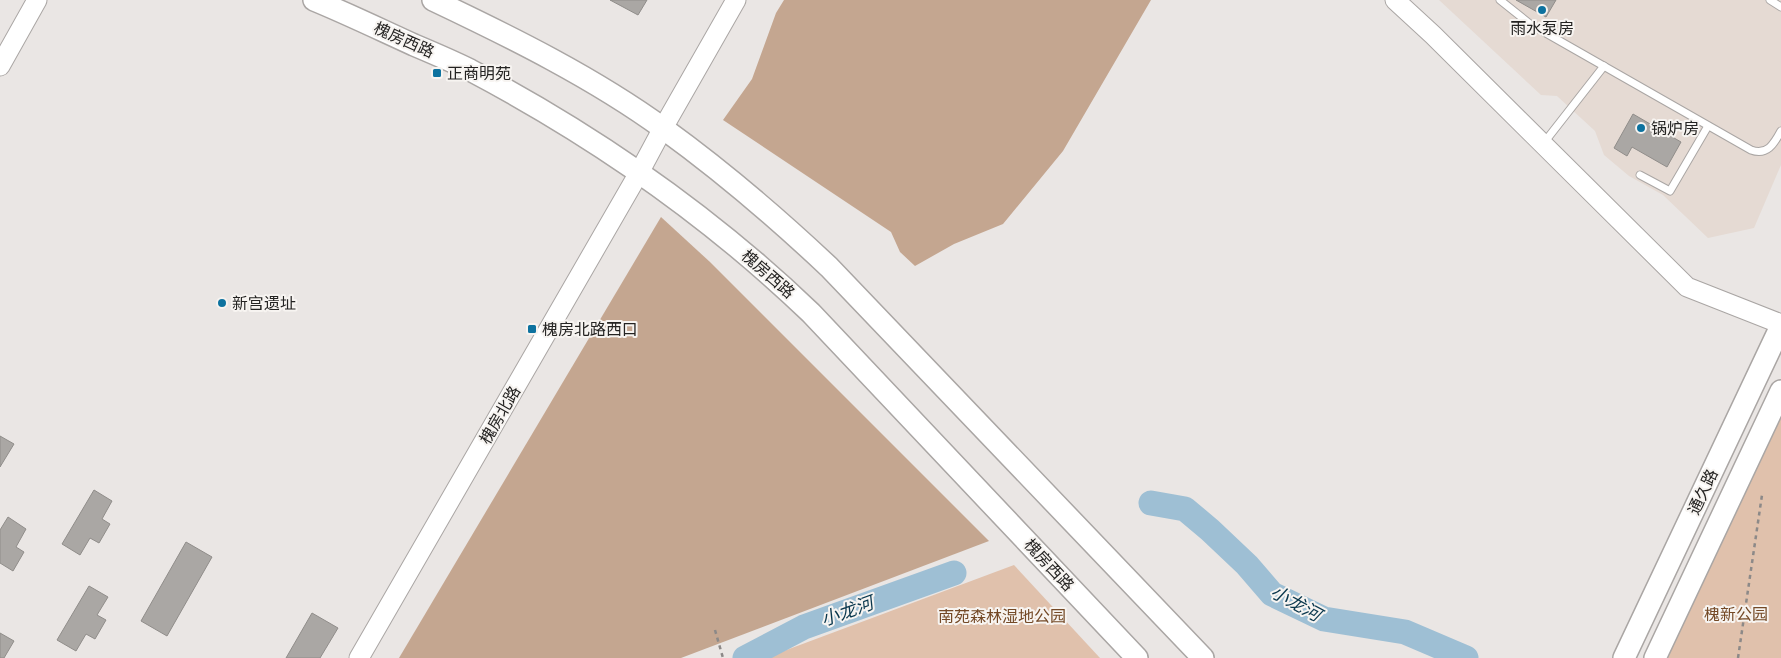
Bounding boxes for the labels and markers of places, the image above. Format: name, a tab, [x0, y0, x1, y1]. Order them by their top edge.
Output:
marker: 雨水泵房	[1536, 4, 1548, 16]
place label: 雨水泵房	[1510, 19, 1574, 38]
place label: 正商明苑	[447, 64, 511, 83]
marker: 正商明苑	[431, 67, 443, 79]
place label: 锅炉房	[1651, 119, 1699, 138]
marker: 锅炉房	[1635, 122, 1647, 134]
place label: 新宫遗址	[232, 294, 296, 313]
marker: 新宫遗址	[216, 297, 228, 309]
place label: 槐房北路西口	[542, 320, 638, 339]
marker: 槐房北路西口	[526, 323, 538, 335]

